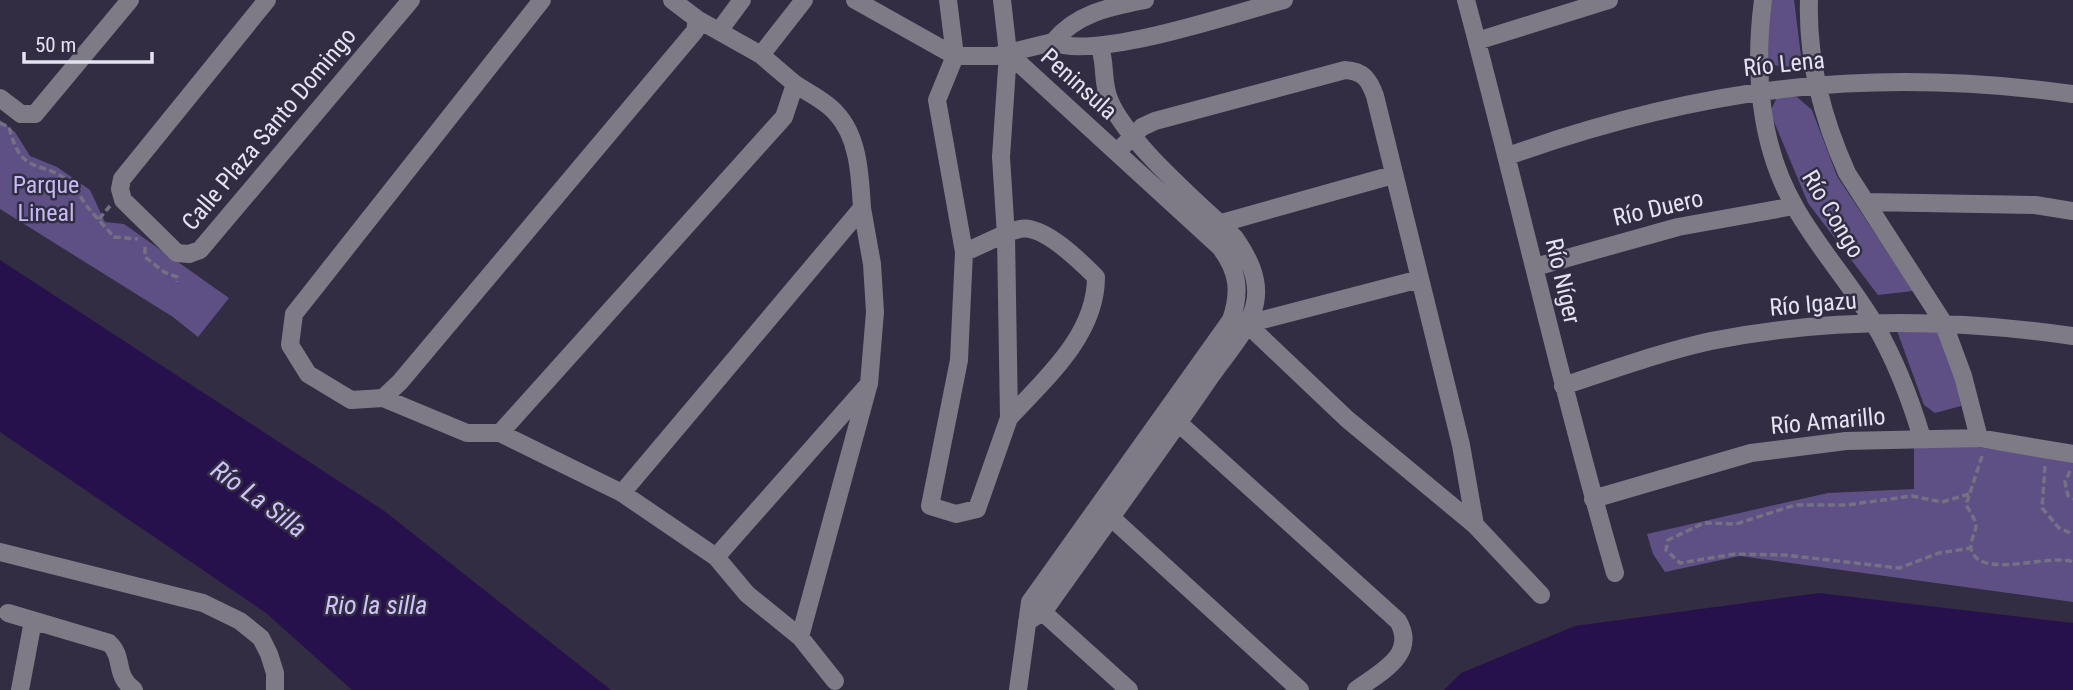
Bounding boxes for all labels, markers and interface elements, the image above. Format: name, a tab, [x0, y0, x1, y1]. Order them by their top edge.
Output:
scale bar	[24, 21, 152, 65]
street label: Calle Plaza Santo Domingo	[176, 22, 362, 236]
text: 50 m	[35, 33, 76, 57]
street label: Peninsula	[1035, 43, 1123, 125]
street label: Río Lena	[1742, 46, 1826, 82]
street label: Río Congo	[1796, 165, 1870, 263]
park label: Parque Lineal	[13, 171, 79, 227]
street label: Río Duero	[1610, 184, 1706, 232]
street label: Río Níger	[1540, 236, 1586, 326]
street label: Río Igazu	[1768, 286, 1858, 322]
street label: Río Amarillo	[1769, 402, 1887, 440]
water label: Río La Silla	[206, 454, 312, 544]
water label: Rio la silla	[325, 590, 427, 620]

